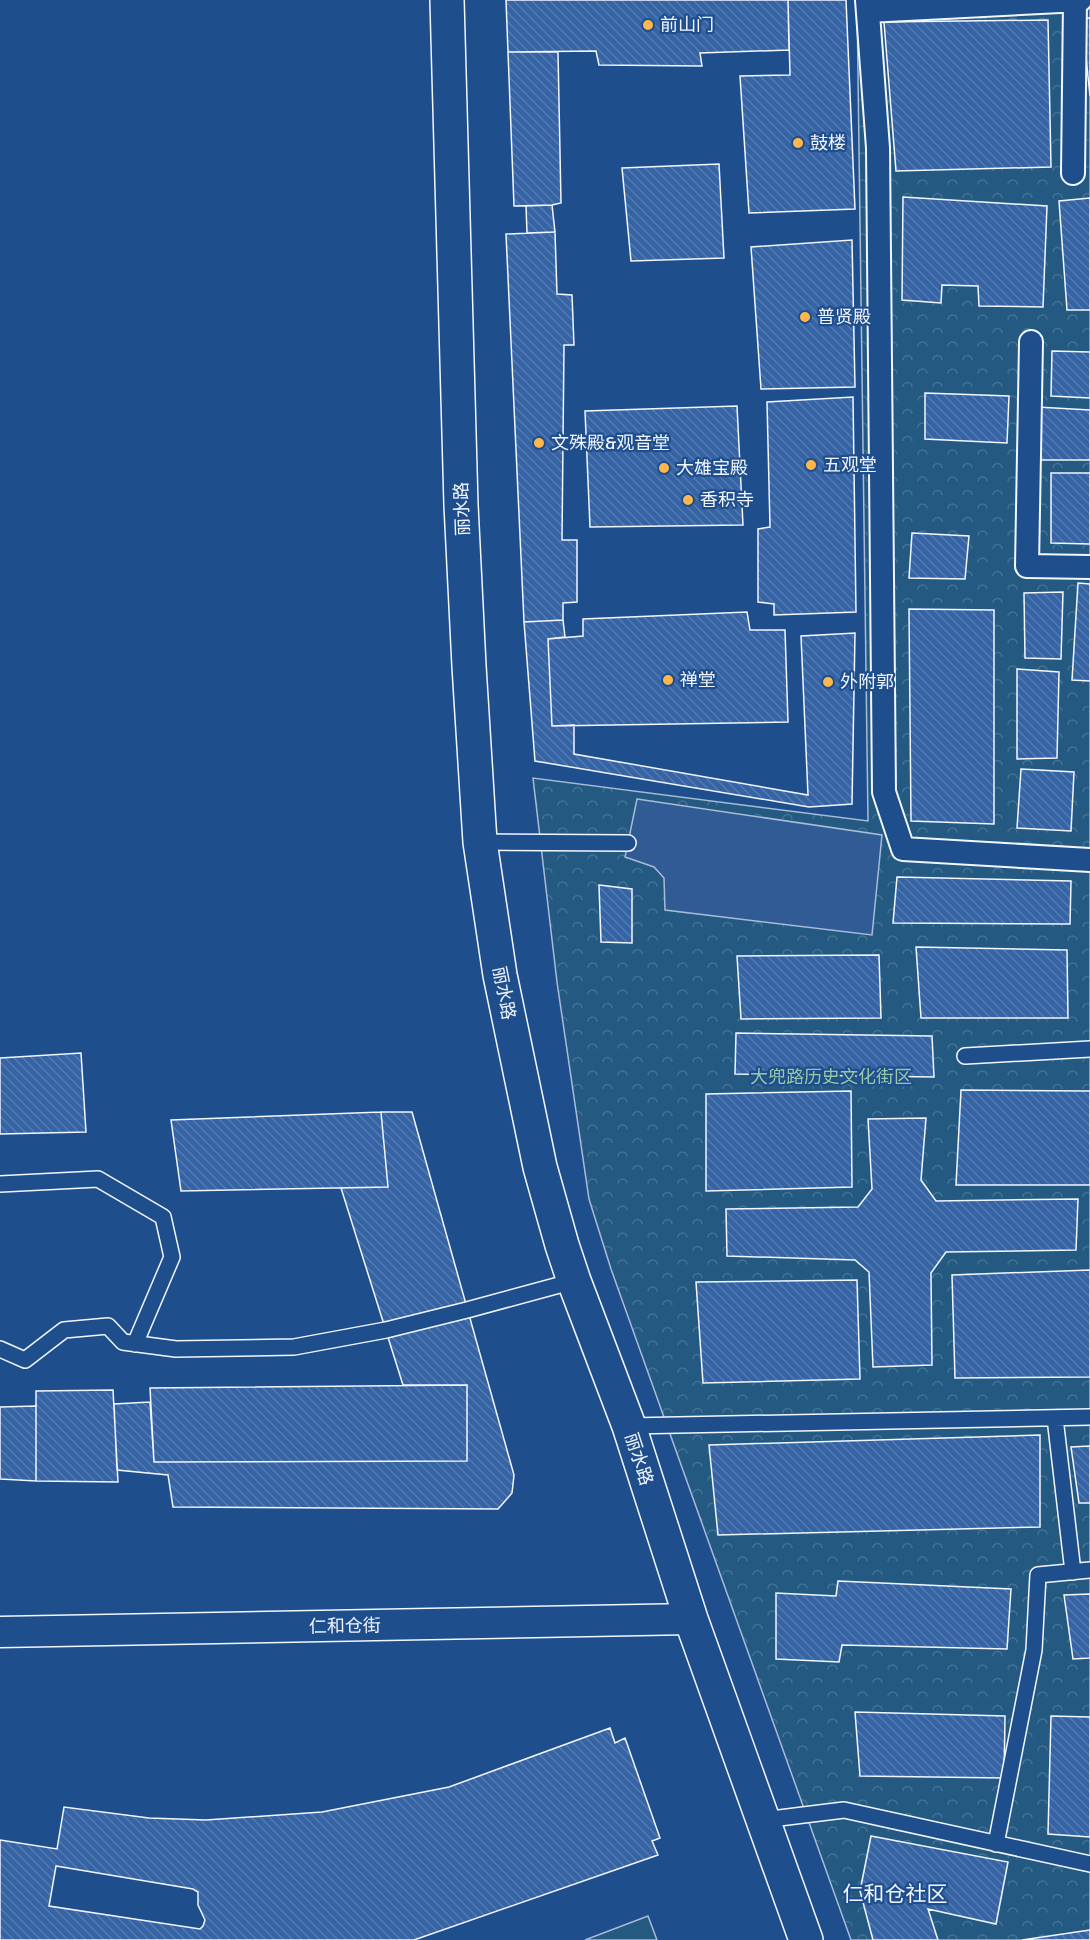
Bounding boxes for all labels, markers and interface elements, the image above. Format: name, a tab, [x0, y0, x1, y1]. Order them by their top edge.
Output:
place label: 前山门	[660, 14, 714, 36]
marker: 前山门	[641, 18, 655, 32]
place label: 鼓楼	[810, 132, 846, 154]
marker: 鼓楼	[791, 136, 805, 150]
place label: 普贤殿	[817, 306, 871, 328]
marker: 普贤殿	[798, 310, 812, 324]
place label: 文殊殿&观音堂	[551, 432, 670, 454]
marker: 文殊殿&观音堂	[532, 436, 546, 450]
place label: 五观堂	[823, 454, 877, 476]
place label: 大雄宝殿	[676, 457, 748, 479]
marker: 五观堂	[804, 458, 818, 472]
marker: 大雄宝殿	[657, 461, 671, 475]
street label: 丽水路	[450, 482, 474, 536]
place label: 香积寺	[700, 489, 754, 511]
marker: 香积寺	[681, 493, 695, 507]
place label: 禅堂	[680, 669, 716, 691]
place label: 外附郭	[840, 671, 894, 693]
marker: 禅堂	[661, 673, 675, 687]
marker: 外附郭	[821, 675, 835, 689]
street label: 丽水路	[488, 964, 520, 1022]
park label: 大兜路历史文化街区	[750, 1066, 912, 1088]
street label: 丽水路	[620, 1430, 658, 1488]
street label: 仁和仓街	[309, 1614, 381, 1638]
district label: 仁和仓社区	[843, 1881, 948, 1907]

